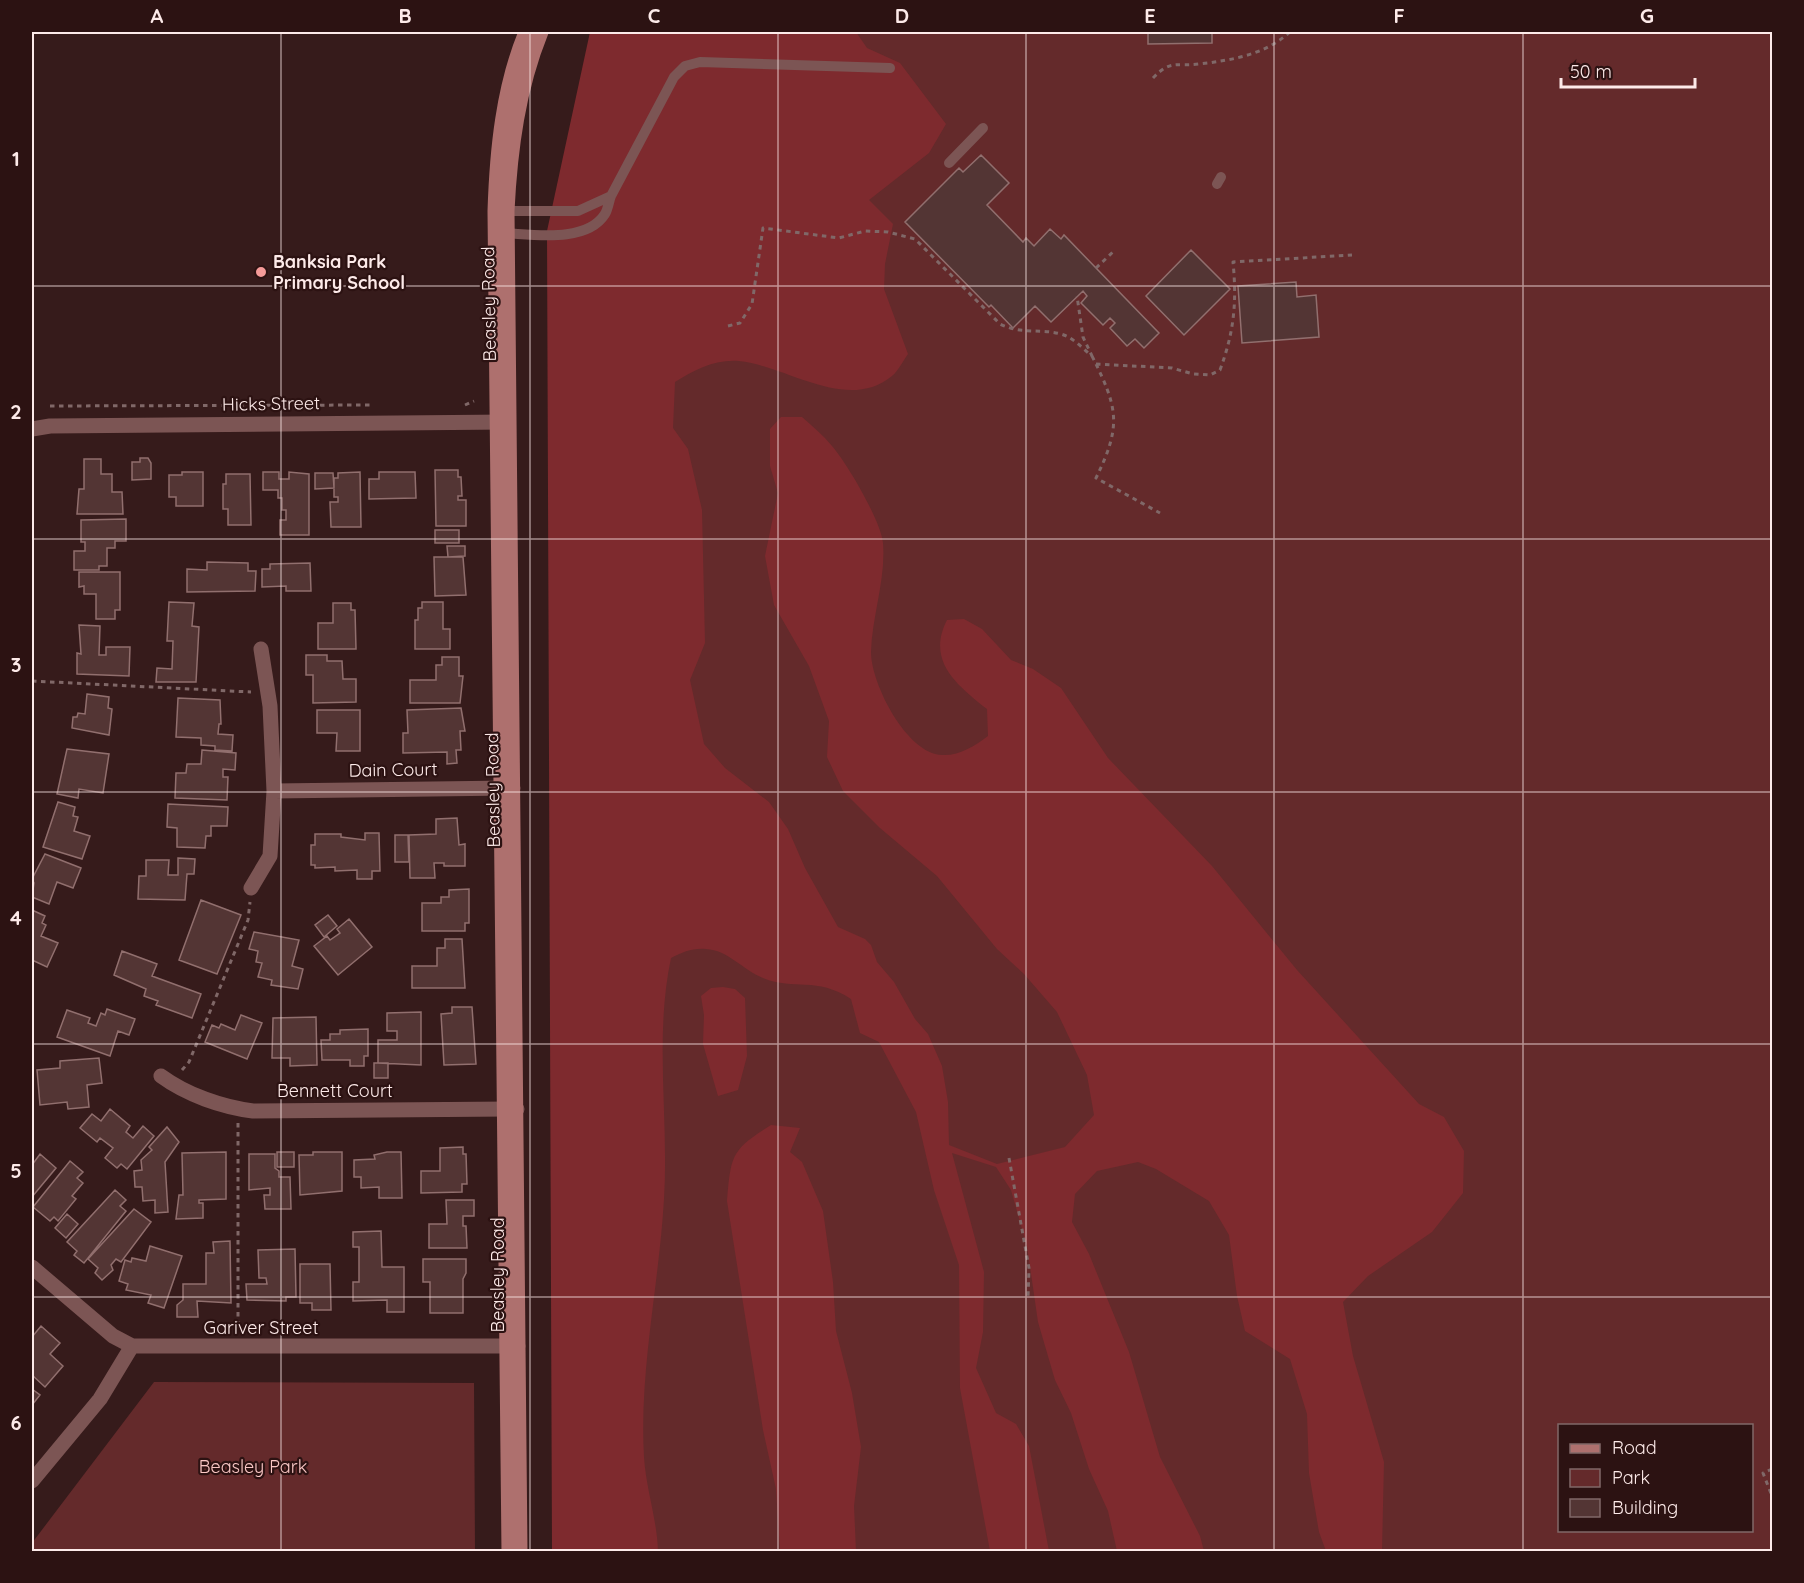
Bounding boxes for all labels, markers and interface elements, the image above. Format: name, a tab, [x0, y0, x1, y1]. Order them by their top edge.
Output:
text: A	[151, 3, 164, 28]
text: B	[398, 3, 412, 28]
text: C	[648, 3, 661, 28]
text: D	[895, 3, 909, 28]
text: E	[1144, 3, 1156, 28]
text: F	[1393, 3, 1405, 28]
text: G	[1640, 3, 1654, 28]
scale bar	[1561, 51, 1694, 89]
text: 50 m	[1570, 60, 1612, 83]
text: 1	[12, 146, 20, 171]
street label: Beasley Road	[476, 246, 501, 362]
place label: Banksia Park Primary School	[273, 250, 405, 294]
marker: Banksia Park Primary School	[254, 265, 268, 279]
street label: Hicks Street	[222, 391, 320, 416]
text: 2	[10, 399, 22, 424]
text: 3	[11, 652, 21, 677]
street label: Beasley Road	[480, 732, 505, 848]
street label: Dain Court	[348, 757, 438, 782]
text: 4	[10, 905, 22, 930]
street label: Bennett Court	[277, 1079, 393, 1102]
text: 5	[10, 1158, 22, 1183]
street label: Beasley Road	[486, 1217, 509, 1333]
street label: Gariver Street	[203, 1316, 319, 1339]
text: 6	[10, 1410, 22, 1435]
legend	[1558, 1424, 1753, 1532]
text: Road	[1612, 1436, 1657, 1459]
park label: Beasley Park	[199, 1455, 307, 1478]
text: Park	[1612, 1466, 1650, 1489]
text: Building	[1612, 1496, 1678, 1519]

